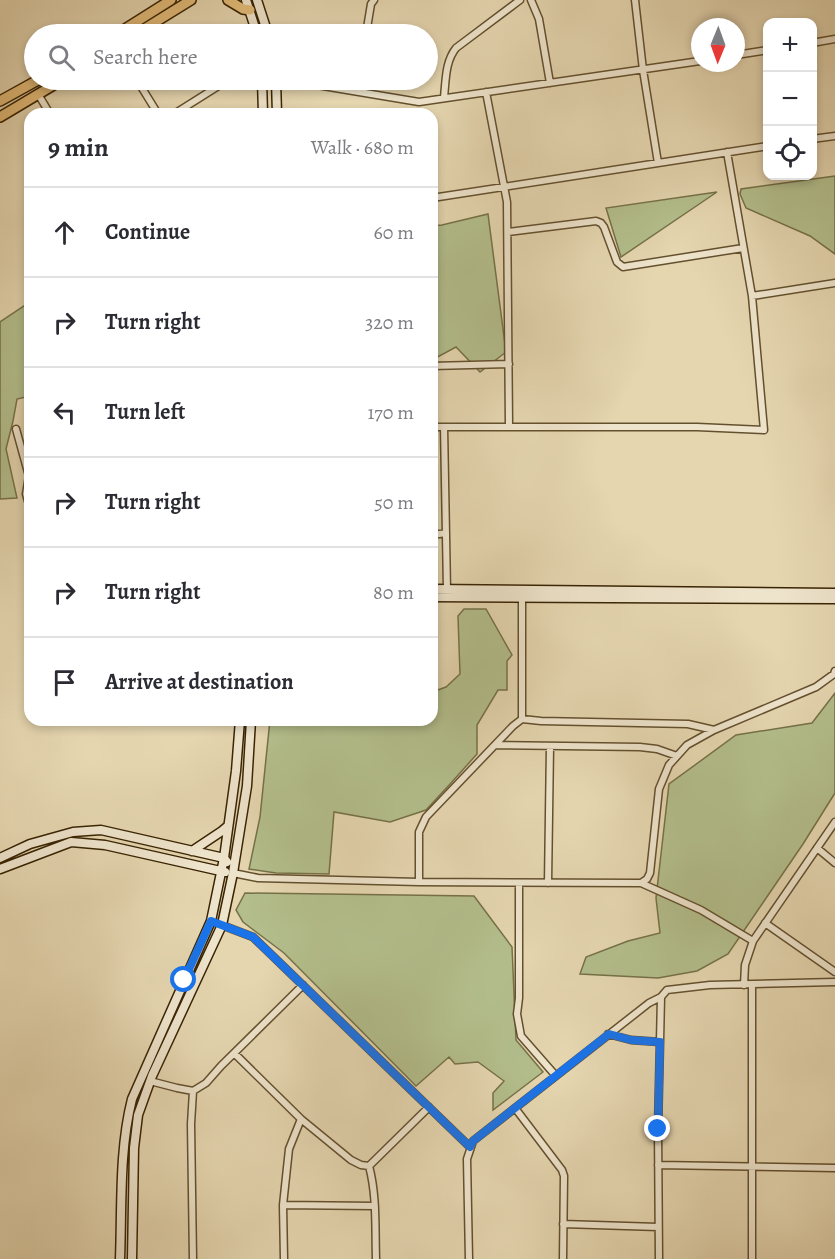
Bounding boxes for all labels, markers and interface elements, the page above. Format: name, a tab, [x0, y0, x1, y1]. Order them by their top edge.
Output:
north arrow	[691, 18, 745, 72]
map controls	[763, 18, 817, 180]
button: +	[763, 18, 817, 72]
search box	[24, 24, 438, 90]
icon: search	[45, 41, 78, 74]
text: Search here	[93, 42, 198, 72]
button: −	[763, 72, 817, 126]
button: locate	[763, 126, 817, 180]
text: 9 min	[48, 130, 109, 165]
text: Walk · 680 m	[311, 134, 414, 161]
icon: ahead	[48, 216, 81, 249]
text: Continue	[105, 217, 190, 247]
text: 60 m	[374, 219, 414, 246]
icon: right	[48, 306, 81, 339]
text: Turn right	[105, 307, 201, 337]
text: 320 m	[365, 309, 414, 336]
icon: left	[48, 396, 81, 429]
text: Turn left	[105, 397, 185, 427]
text: 170 m	[368, 399, 414, 426]
icon: right	[48, 486, 81, 519]
text: Turn right	[105, 487, 201, 517]
text: 50 m	[374, 489, 414, 516]
icon: right	[48, 576, 81, 609]
text: Turn right	[105, 577, 201, 607]
text: 80 m	[373, 579, 414, 606]
icon: arrive	[48, 666, 81, 699]
text: Arrive at destination	[105, 667, 294, 697]
route start	[170, 966, 196, 992]
route end	[644, 1115, 670, 1141]

